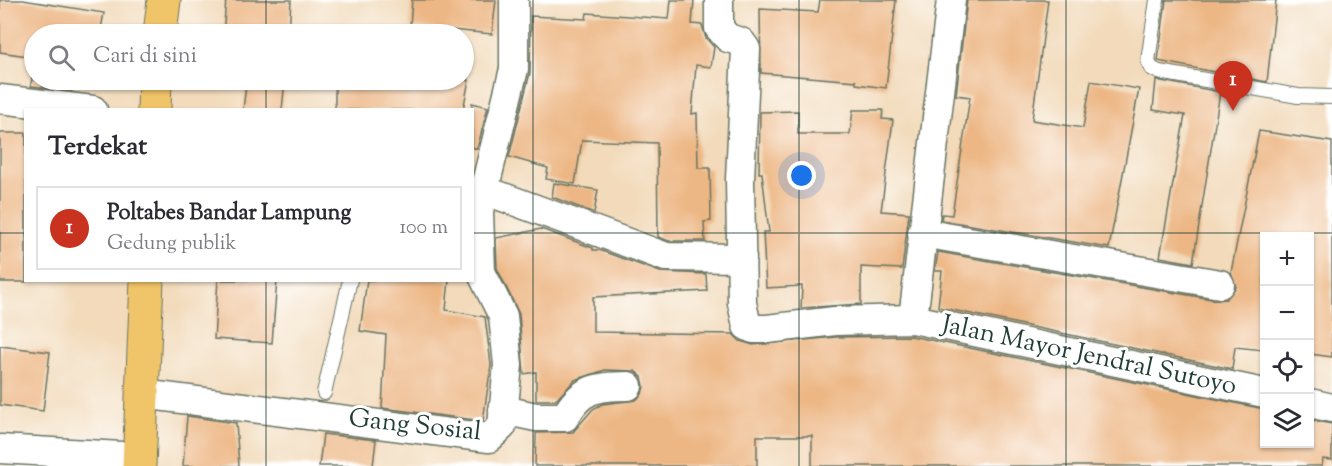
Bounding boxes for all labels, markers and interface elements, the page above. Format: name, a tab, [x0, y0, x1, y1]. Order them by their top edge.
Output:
search box	[24, 24, 474, 90]
icon: search	[45, 41, 78, 74]
text: Cari di sini	[93, 41, 197, 73]
pin: 1	[1214, 62, 1252, 111]
text: Terdekat	[48, 129, 147, 166]
your location	[787, 161, 816, 190]
text: Poltabes Bandar Lampung	[107, 198, 351, 230]
text: 1	[66, 214, 73, 243]
text: 100 m	[399, 214, 448, 243]
text: Gedung publik	[107, 230, 236, 259]
map controls	[1260, 232, 1314, 448]
button: +	[1260, 232, 1314, 286]
button: −	[1260, 286, 1314, 340]
street label: Jalan Mayor Jendral Sutoyo	[936, 306, 1240, 405]
button: locate	[1260, 340, 1314, 394]
button: layers	[1260, 394, 1314, 448]
street label: Gang Sosial	[347, 401, 483, 451]

